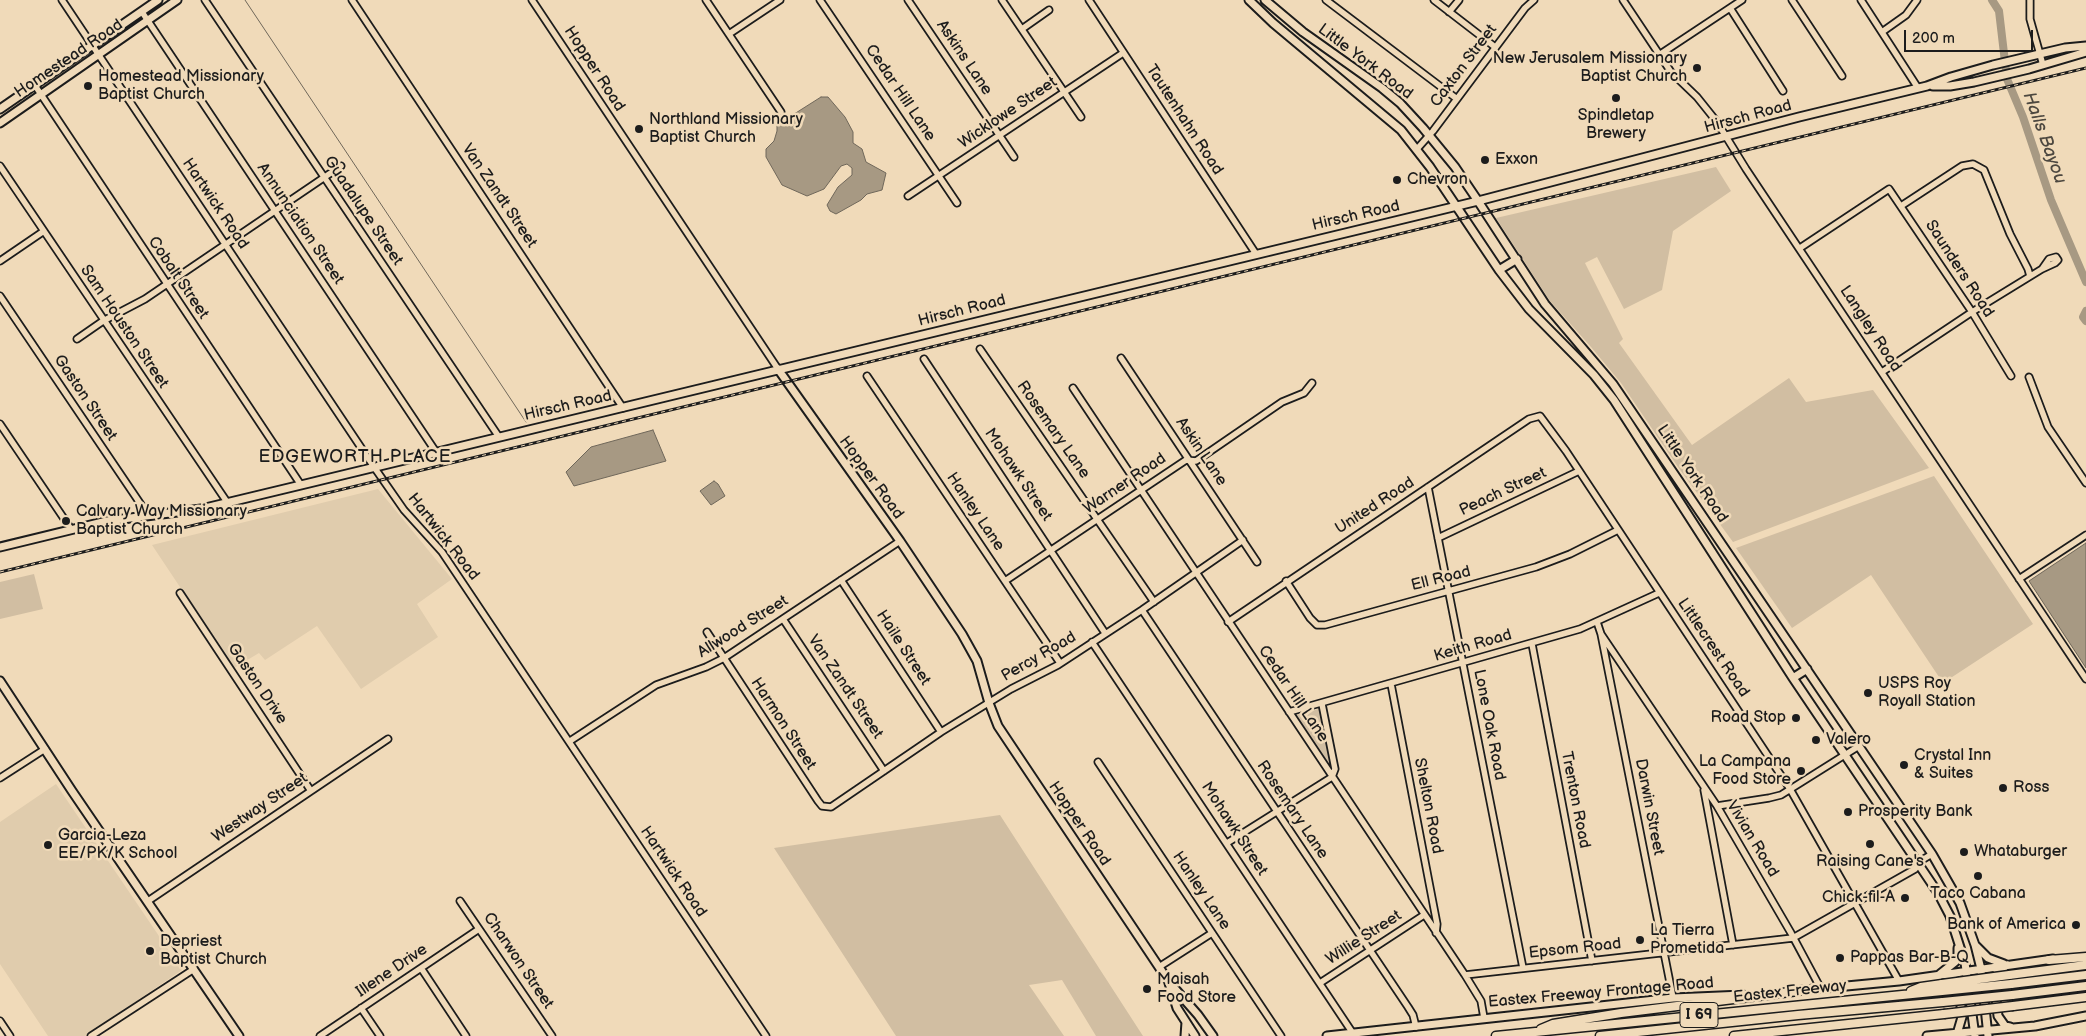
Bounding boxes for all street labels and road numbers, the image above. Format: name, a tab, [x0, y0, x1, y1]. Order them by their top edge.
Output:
street label: Homestead Road	[11, 16, 127, 102]
street label: Askins Lane	[932, 17, 996, 99]
street label: Little York Road	[1314, 20, 1416, 104]
street label: Caxton Street	[1427, 21, 1501, 111]
street label: Hopper Road	[559, 23, 629, 115]
street label: Cedar Hill Lane	[861, 41, 939, 145]
street label: Tautenhahn Road	[1141, 61, 1227, 179]
street label: Wicklowe Street	[955, 73, 1061, 153]
street label: Hirsch Road	[1702, 96, 1794, 138]
street label: Van Zandt Street	[457, 140, 541, 252]
street label: Guadalupe Street	[319, 153, 407, 269]
street label: Hartwick Road	[178, 155, 252, 253]
street label: Annunciation Street	[252, 160, 348, 288]
street label: Hirsch Road	[1310, 197, 1402, 235]
street label: Saunders Road	[1920, 217, 1998, 321]
street label: Cobalt Street	[143, 233, 213, 323]
street label: Sam Houston Street	[76, 262, 172, 392]
street label: Langley Road	[1835, 282, 1905, 376]
street label: Hirsch Road	[916, 291, 1008, 331]
street label: Gaston Street	[49, 351, 121, 445]
street label: Rosemary Lane	[1012, 378, 1094, 482]
street label: Hirsch Road	[522, 387, 614, 425]
street label: Askin Lane	[1171, 414, 1231, 490]
street label: Little York Road	[1652, 421, 1732, 527]
street label: Mohawk Street	[980, 425, 1056, 525]
street label: Hopper Road	[835, 433, 907, 523]
street label: Warner Road	[1080, 449, 1170, 519]
street label: Peach Street	[1457, 464, 1549, 520]
street label: Hanley Lane	[942, 469, 1008, 555]
street label: United Road	[1332, 473, 1418, 539]
street label: Hartwick Road	[403, 490, 483, 584]
street label: Ell Road	[1409, 562, 1473, 596]
street label: Allwood Street	[694, 592, 792, 662]
street label: Littlecrest Road	[1673, 595, 1753, 701]
street label: Haile Street	[872, 607, 934, 689]
street label: Keith Road	[1432, 626, 1514, 666]
street label: Percy Road	[998, 628, 1080, 686]
street label: Van Zandt Street	[803, 631, 887, 743]
street label: Gaston Drive	[223, 640, 291, 728]
street label: Cedar Hill Lane	[1254, 642, 1332, 746]
street label: Lone Oak Road	[1469, 668, 1509, 782]
street label: Harmon Street	[746, 674, 820, 774]
street label: Trenton Road	[1556, 750, 1594, 850]
street label: Shelton Road	[1409, 756, 1447, 856]
street label: Rosemary Lane	[1252, 757, 1332, 863]
street label: Darwin Street	[1630, 757, 1668, 857]
street label: Westway Street	[209, 769, 311, 847]
street label: Hopper Road	[1044, 778, 1114, 870]
street label: Mohawk Street	[1197, 779, 1271, 879]
street label: Vivian Road	[1722, 797, 1782, 881]
street label: Hartwick Road	[636, 823, 710, 921]
street label: Hanley Lane	[1168, 848, 1234, 934]
street label: Willie Street	[1323, 906, 1405, 970]
street label: Charwon Street	[479, 909, 557, 1013]
street label: Epsom Road	[1528, 935, 1622, 963]
street label: Illene Drive	[353, 940, 431, 1002]
street label: Eastex Freeway Frontage Road	[1487, 974, 1715, 1012]
street label: Eastex Freeway	[1732, 976, 1848, 1008]
road number: I 69	[1680, 1002, 1718, 1028]

